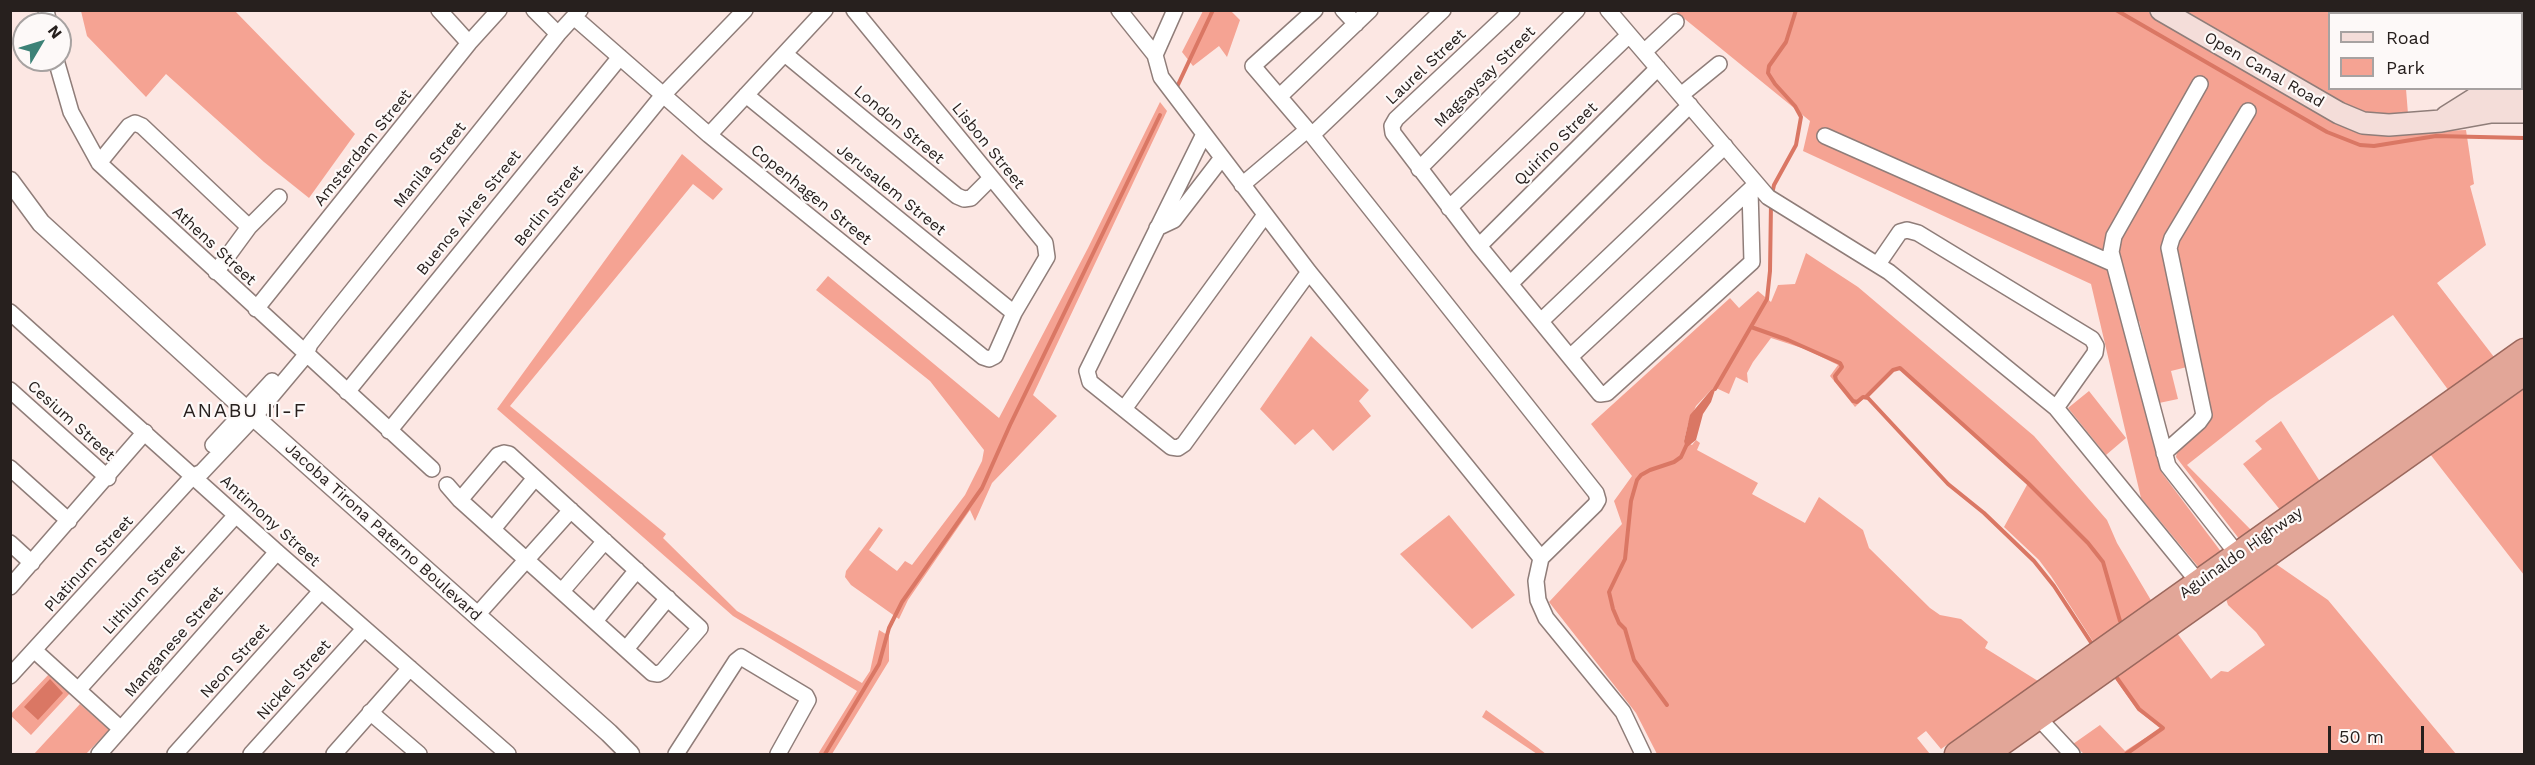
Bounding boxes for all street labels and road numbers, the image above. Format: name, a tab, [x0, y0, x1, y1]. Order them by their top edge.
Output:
street label: Magsaysay Street	[1430, 22, 1540, 132]
street label: Laurel Street	[1382, 25, 1470, 109]
street label: Open Canal Road	[2201, 28, 2327, 112]
street label: London Street	[850, 82, 948, 168]
street label: Amsterdam Street	[310, 86, 416, 210]
street label: Quirino Street	[1510, 98, 1602, 190]
street label: Lisbon Street	[947, 99, 1029, 193]
street label: Manila Street	[390, 118, 470, 212]
street label: Copenhagen Street	[747, 140, 875, 250]
street label: Jerusalem Street	[832, 140, 950, 240]
street label: Buenos Aires Street	[413, 147, 525, 279]
street label: Berlin Street	[510, 162, 588, 250]
street label: Athens Street	[168, 202, 260, 290]
street label: Cesium Street	[23, 377, 119, 465]
street label: Jacoba Tirona Paterno Boulevard	[281, 439, 485, 625]
street label: Antimony Street	[216, 471, 324, 571]
street label: Aguinaldo Highway	[2175, 503, 2307, 603]
street label: Platinum Street	[41, 512, 137, 616]
street label: Lithium Street	[99, 541, 189, 639]
street label: Manganese Street	[121, 583, 227, 701]
street label: Neon Street	[196, 620, 274, 702]
street label: Nickel Street	[253, 636, 335, 724]

